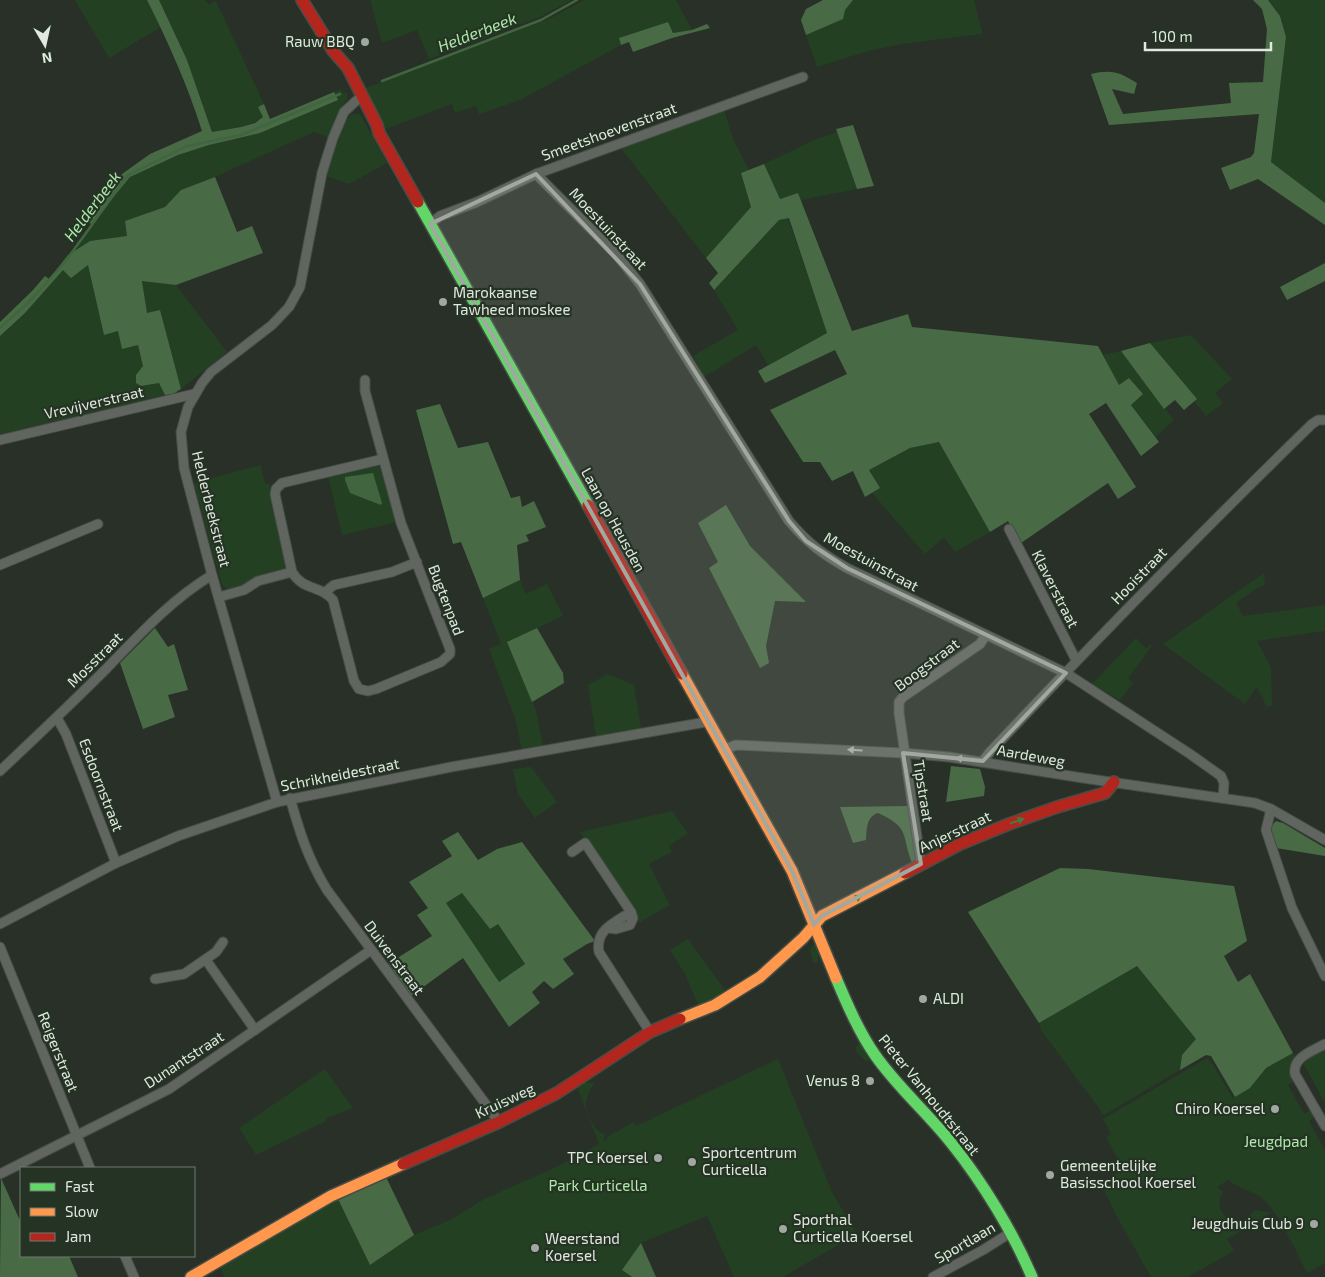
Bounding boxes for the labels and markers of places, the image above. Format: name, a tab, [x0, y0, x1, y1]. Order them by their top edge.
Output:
place label: Rauw BBQ	[285, 32, 355, 51]
marker: Rauw BBQ	[359, 36, 371, 48]
place label: Marokaanse Tawheed moskee	[453, 283, 570, 318]
marker: Marokaanse Tawheed moskee	[437, 296, 449, 308]
place label: ALDI	[933, 989, 964, 1007]
marker: ALDI	[917, 993, 929, 1005]
place label: Venus 8	[806, 1071, 860, 1089]
marker: Venus 8	[864, 1075, 876, 1087]
place label: Chiro Koersel	[1175, 1099, 1266, 1117]
marker: Chiro Koersel	[1269, 1103, 1281, 1115]
place label: Sportcentrum Curticella	[702, 1143, 797, 1178]
place label: TPC Koersel	[567, 1148, 649, 1166]
marker: TPC Koersel	[652, 1152, 664, 1164]
marker: Sportcentrum Curticella	[686, 1156, 698, 1168]
place label: Gemeentelijke Basisschool Koersel	[1060, 1156, 1197, 1191]
marker: Gemeentelijke Basisschool Koersel	[1044, 1169, 1056, 1181]
place label: Sporthal Curticella Koersel	[793, 1210, 913, 1245]
place label: Jeugdhuis Club 9	[1191, 1214, 1304, 1232]
marker: Jeugdhuis Club 9	[1308, 1218, 1320, 1230]
marker: Sporthal Curticella Koersel	[777, 1223, 789, 1235]
place label: Weerstand Koersel	[545, 1229, 620, 1264]
marker: Weerstand Koersel	[529, 1242, 541, 1254]

